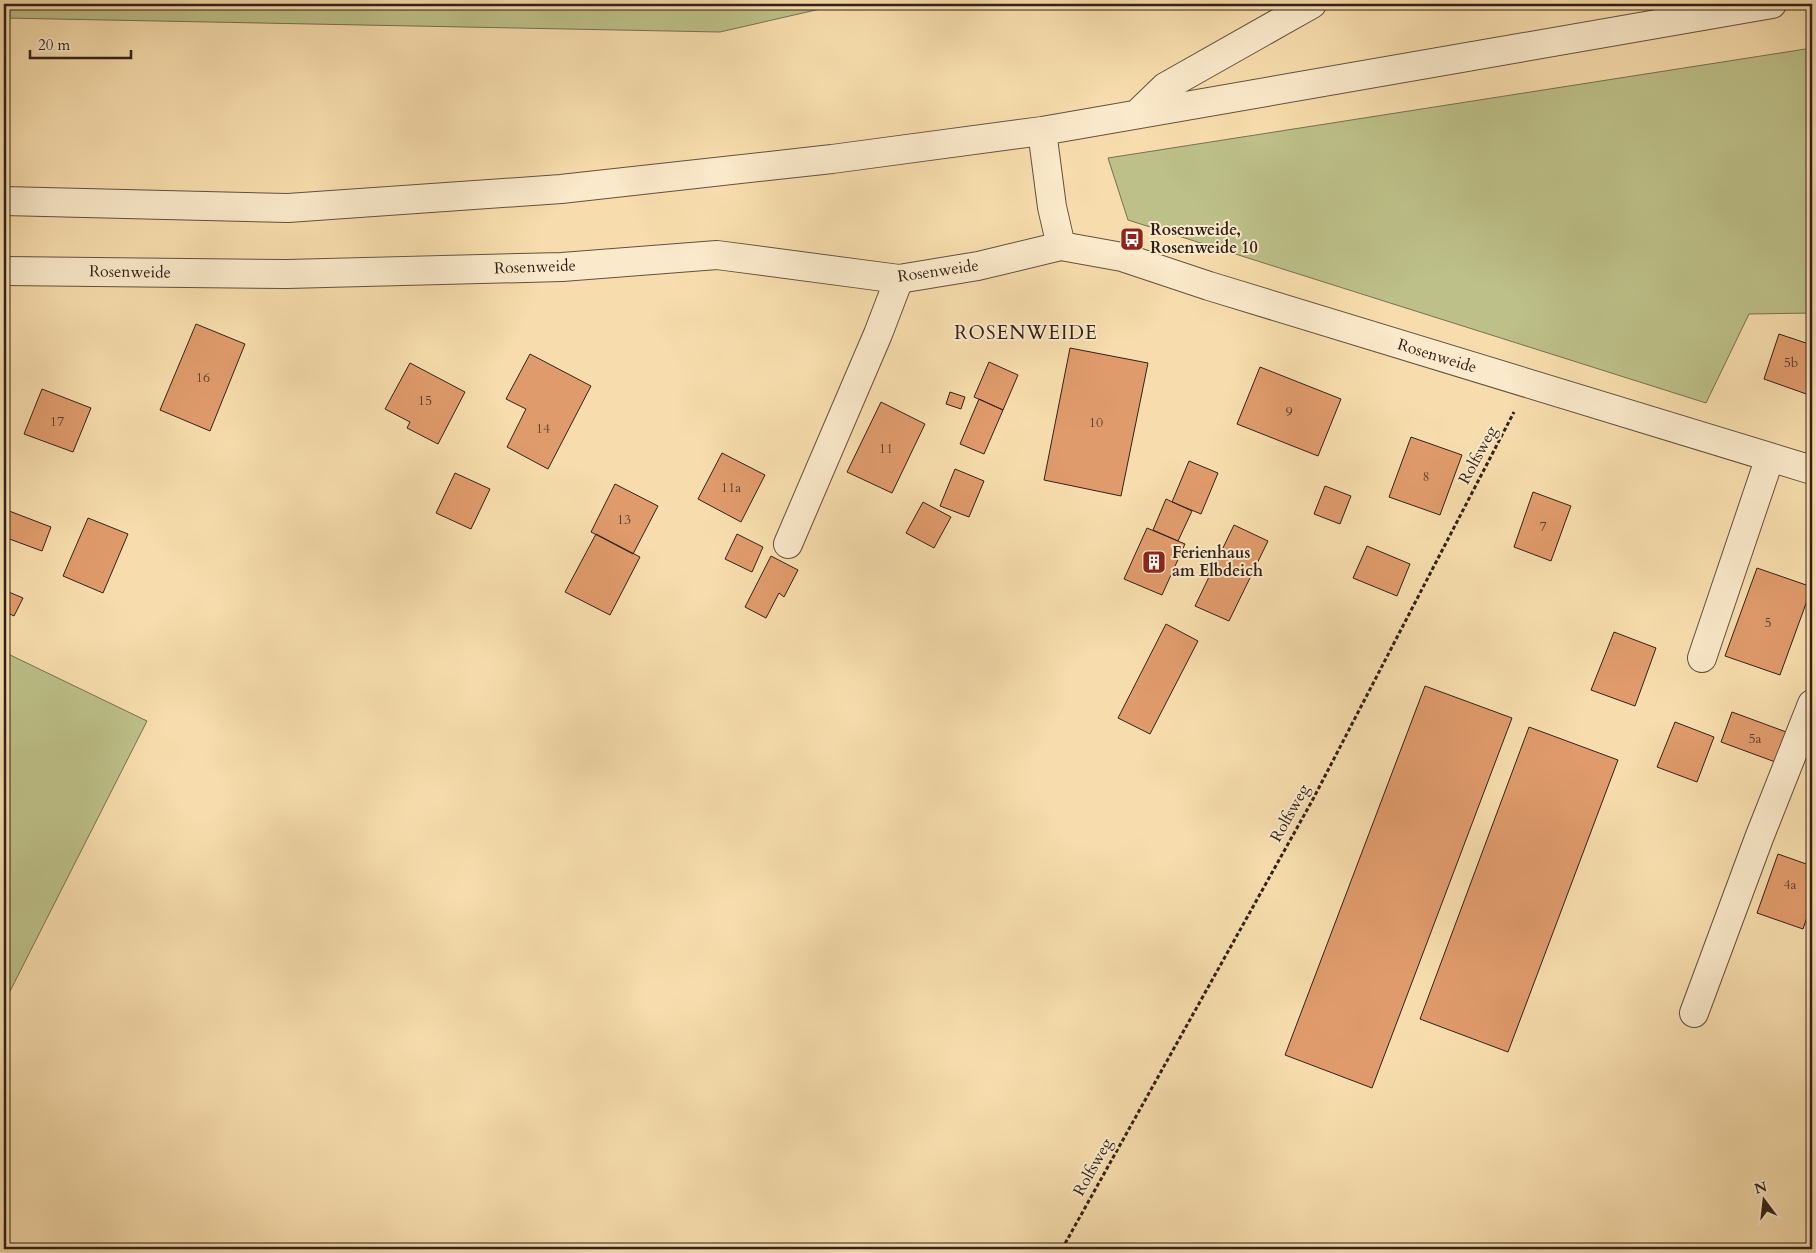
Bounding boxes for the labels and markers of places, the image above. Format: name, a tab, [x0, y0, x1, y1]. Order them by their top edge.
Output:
place label: Rosenweide, Rosenweide 10	[1150, 219, 1258, 259]
bus stop icon: Rosenweide, Rosenweide 10	[1119, 226, 1145, 252]
place label: Ferienhaus am Elbdeich	[1172, 542, 1263, 582]
building icon: Ferienhaus am Elbdeich	[1141, 549, 1167, 575]

